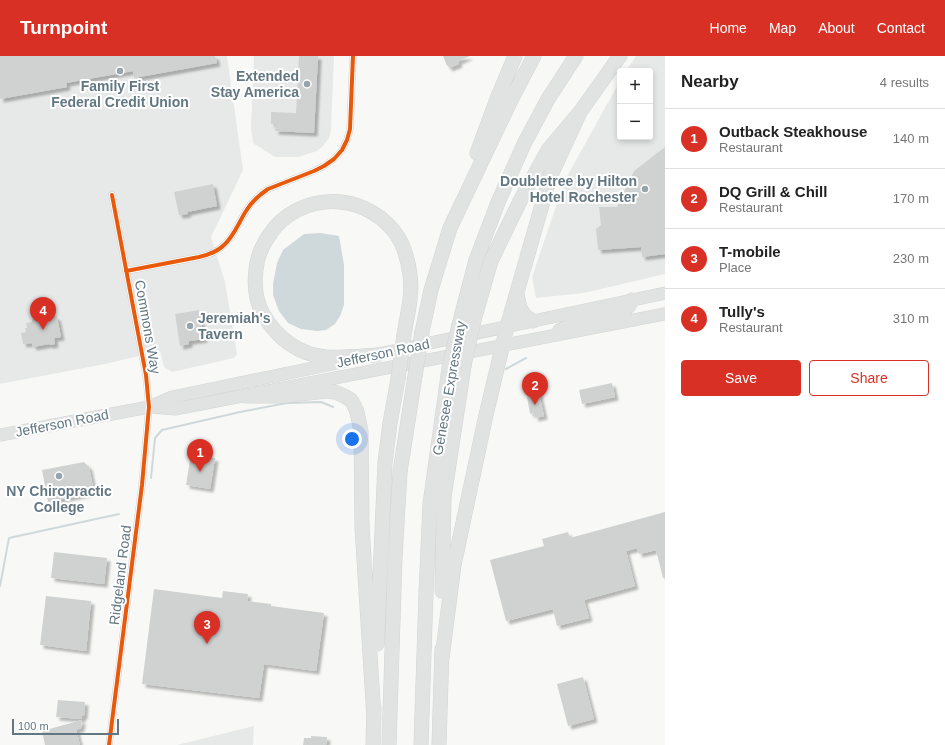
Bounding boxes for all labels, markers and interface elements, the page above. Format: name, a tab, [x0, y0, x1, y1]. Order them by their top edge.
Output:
text: Turnpoint	[20, 17, 107, 38]
text: Home	[710, 20, 747, 36]
text: Map	[769, 20, 796, 36]
text: About	[818, 20, 855, 36]
text: Contact	[877, 20, 925, 36]
marker: Family First Federal Credit Union	[115, 66, 125, 76]
place label: Extended Stay America	[211, 68, 299, 100]
map controls	[617, 68, 653, 140]
button: +	[617, 68, 653, 104]
text: Nearby	[681, 72, 739, 91]
text: 4 results	[880, 75, 929, 90]
place label: Family First Federal Credit Union	[51, 78, 189, 110]
marker: Extended Stay America	[302, 79, 312, 89]
button: −	[617, 104, 653, 140]
text: Outback Steakhouse	[719, 123, 867, 140]
text: 1	[690, 131, 698, 146]
text: 140 m	[893, 131, 929, 146]
text: Restaurant	[719, 140, 783, 155]
place label: Doubletree by Hilton Hotel Rochester	[500, 173, 638, 205]
text: DQ Grill & Chill	[719, 183, 827, 200]
marker: Doubletree by Hilton Hotel Rochester	[640, 184, 650, 194]
text: 2	[690, 191, 698, 206]
text: 170 m	[893, 191, 929, 206]
text: Restaurant	[719, 200, 783, 215]
text: T-mobile	[719, 243, 781, 260]
text: 3	[690, 251, 698, 266]
text: 230 m	[893, 251, 929, 266]
text: Place	[719, 260, 752, 275]
street label: Commons Way	[132, 279, 164, 375]
pin: 4	[30, 297, 56, 330]
text: Tully's	[719, 303, 765, 320]
place label: Jeremiah's Tavern	[198, 310, 271, 342]
text: 4	[690, 311, 698, 326]
text: 310 m	[893, 311, 929, 326]
street label: Genesee Expressway	[429, 320, 469, 456]
text: Restaurant	[719, 320, 783, 335]
marker: Jeremiah's Tavern	[185, 321, 195, 331]
street label: Jefferson Road	[335, 335, 431, 371]
button: Save	[681, 360, 801, 396]
button: Share	[809, 360, 929, 396]
pin: 2	[522, 372, 548, 405]
street label: Jefferson Road	[14, 406, 110, 440]
your location	[342, 429, 362, 449]
pin: 1	[187, 439, 213, 472]
marker: NY Chiropractic College	[54, 471, 64, 481]
place label: NY Chiropractic College	[6, 483, 112, 515]
street label: Ridgeland Road	[106, 524, 134, 626]
pin: 3	[194, 611, 220, 644]
scale bar	[12, 717, 119, 736]
text: 100 m	[18, 720, 49, 732]

